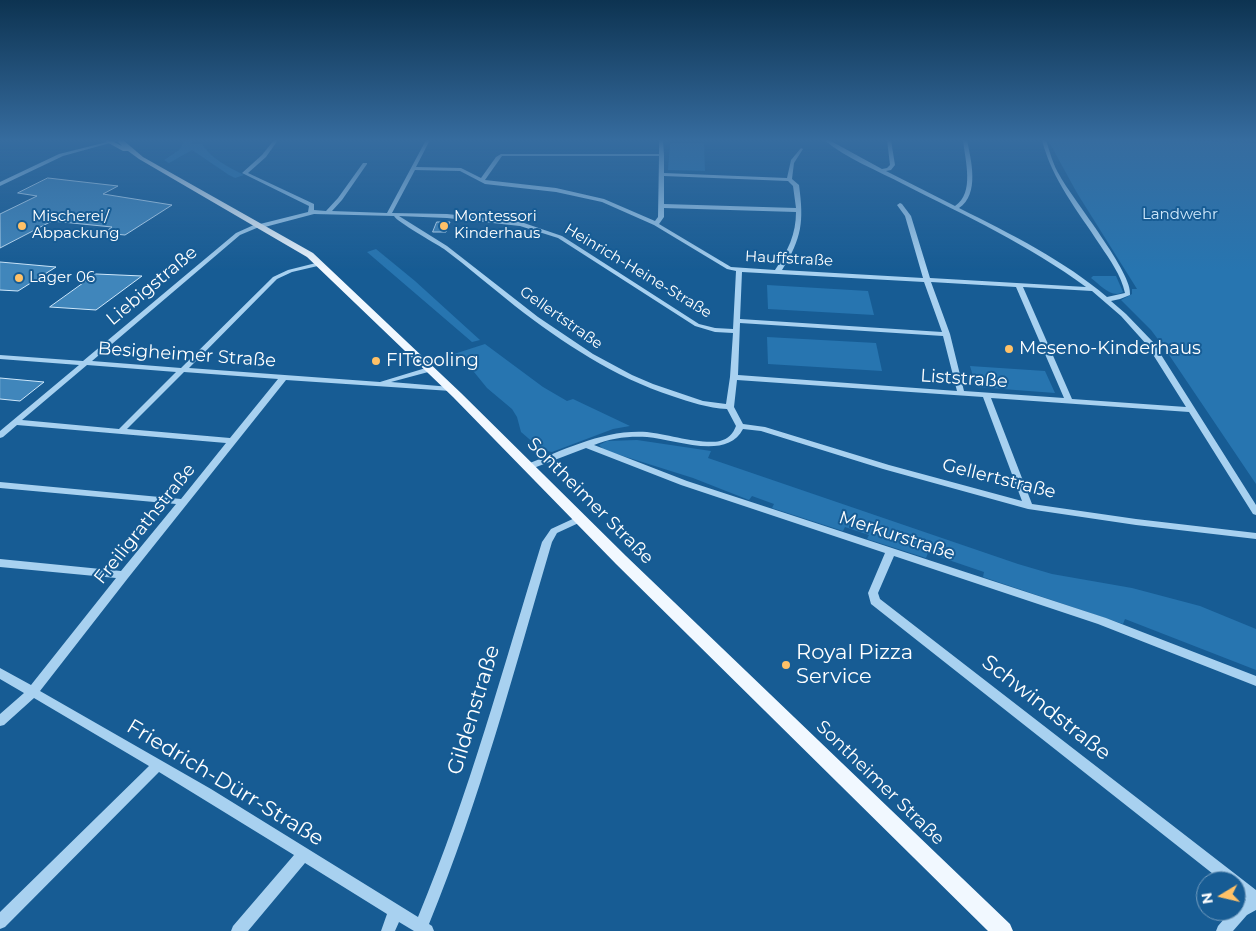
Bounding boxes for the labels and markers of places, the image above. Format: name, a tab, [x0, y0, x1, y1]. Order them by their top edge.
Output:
place label: Mischerei/ Abpackung	[32, 208, 120, 243]
place label: Montessori Kinderhaus	[454, 208, 540, 243]
marker: Mischerei/ Abpackung	[16, 220, 28, 232]
marker: Montessori Kinderhaus	[438, 220, 450, 232]
place label: Lager 06	[29, 269, 95, 287]
marker: Lager 06	[13, 272, 25, 284]
place label: Meseno-Kinderhaus	[1019, 338, 1201, 360]
marker: Meseno-Kinderhaus	[1003, 343, 1015, 355]
place label: FITcooling	[386, 350, 479, 372]
marker: FITcooling	[370, 355, 382, 367]
place label: Royal Pizza Service	[796, 640, 913, 690]
marker: Royal Pizza Service	[780, 659, 792, 671]

